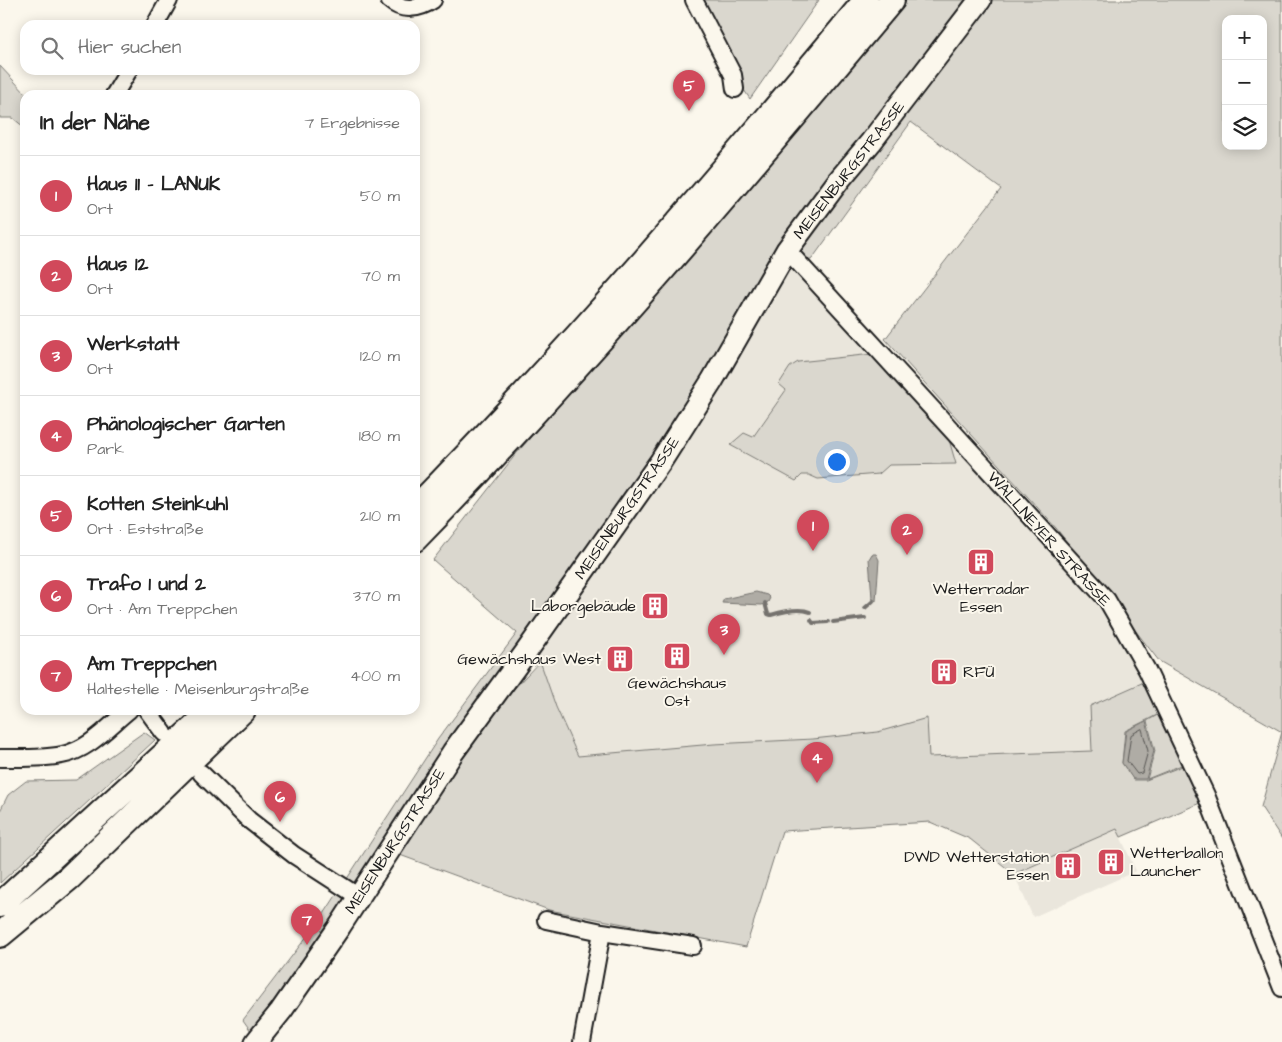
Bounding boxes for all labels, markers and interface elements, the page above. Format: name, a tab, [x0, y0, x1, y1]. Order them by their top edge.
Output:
map controls	[1222, 15, 1267, 150]
button: +	[1222, 15, 1267, 60]
search box	[20, 20, 420, 75]
icon: search	[38, 34, 66, 62]
text: Hier suchen	[78, 34, 181, 61]
button: −	[1222, 60, 1267, 105]
pin: 5	[673, 70, 705, 111]
street label: MEISENBURGSTRASSE	[788, 96, 910, 244]
button: layers	[1222, 105, 1267, 150]
text: In der Nähe	[40, 108, 150, 137]
text: 7 Ergebnisse	[304, 112, 400, 134]
text: Haus 11 - LANUK	[87, 171, 220, 198]
text: 1	[55, 185, 57, 207]
text: 50 m	[360, 185, 400, 207]
text: Ort	[87, 198, 113, 220]
text: Haus 12	[87, 251, 148, 278]
text: 2	[51, 265, 61, 287]
text: 70 m	[361, 265, 400, 287]
text: Ort	[87, 278, 113, 300]
text: Werkstatt	[87, 331, 180, 358]
text: 3	[52, 345, 60, 367]
text: 120 m	[360, 345, 400, 367]
text: Ort	[87, 358, 113, 380]
text: Phänologischer Garten	[87, 411, 285, 438]
text: 4	[51, 425, 61, 447]
text: 180 m	[359, 425, 400, 447]
street label: MEISENBURGSTRASSE	[569, 432, 685, 584]
text: Park	[87, 438, 124, 460]
your location	[824, 449, 850, 475]
street label: WALLNEYER STRASSE	[982, 467, 1116, 612]
text: Kotten Steinkuhl	[87, 491, 228, 518]
text: 5	[50, 505, 62, 527]
text: 210 m	[360, 505, 400, 527]
pin: 1	[797, 510, 829, 551]
pin: 2	[891, 514, 923, 555]
text: Ort · Eststraße	[87, 518, 204, 540]
building icon: Wetterradar Essen	[966, 547, 996, 577]
text: Trafo 1 und 2	[87, 571, 206, 598]
place label: Wetterradar Essen	[933, 578, 1029, 618]
text: 6	[51, 585, 61, 607]
text: 370 m	[353, 585, 400, 607]
building icon: Laborgebäude	[640, 591, 670, 621]
place label: Laborgebäude	[531, 595, 636, 618]
text: Ort · Am Treppchen	[87, 598, 237, 620]
pin: 3	[708, 614, 740, 655]
building icon: Gewächshaus Ost	[662, 641, 692, 671]
building icon: Gewächshaus West	[605, 644, 635, 674]
place label: Gewächshaus West	[457, 648, 602, 670]
text: Am Treppchen	[87, 651, 217, 678]
building icon: RFÜ	[929, 657, 959, 687]
place label: RFÜ	[963, 661, 994, 683]
text: 7	[51, 665, 61, 687]
text: 400 m	[350, 665, 400, 687]
place label: Gewächshaus Ost	[627, 672, 727, 712]
text: Haltestelle · Meisenburgstraße	[87, 678, 309, 700]
pin: 4	[801, 742, 833, 783]
street label: MEISENBURGSTRASSE	[340, 763, 451, 918]
pin: 6	[264, 781, 296, 822]
place label: Wetterballon Launcher	[1130, 842, 1223, 882]
place label: DWD Wetterstation Essen	[904, 846, 1049, 886]
building icon: Wetterballon Launcher	[1096, 847, 1126, 877]
building icon: DWD Wetterstation Essen	[1053, 851, 1083, 881]
pin: 7	[291, 904, 323, 945]

